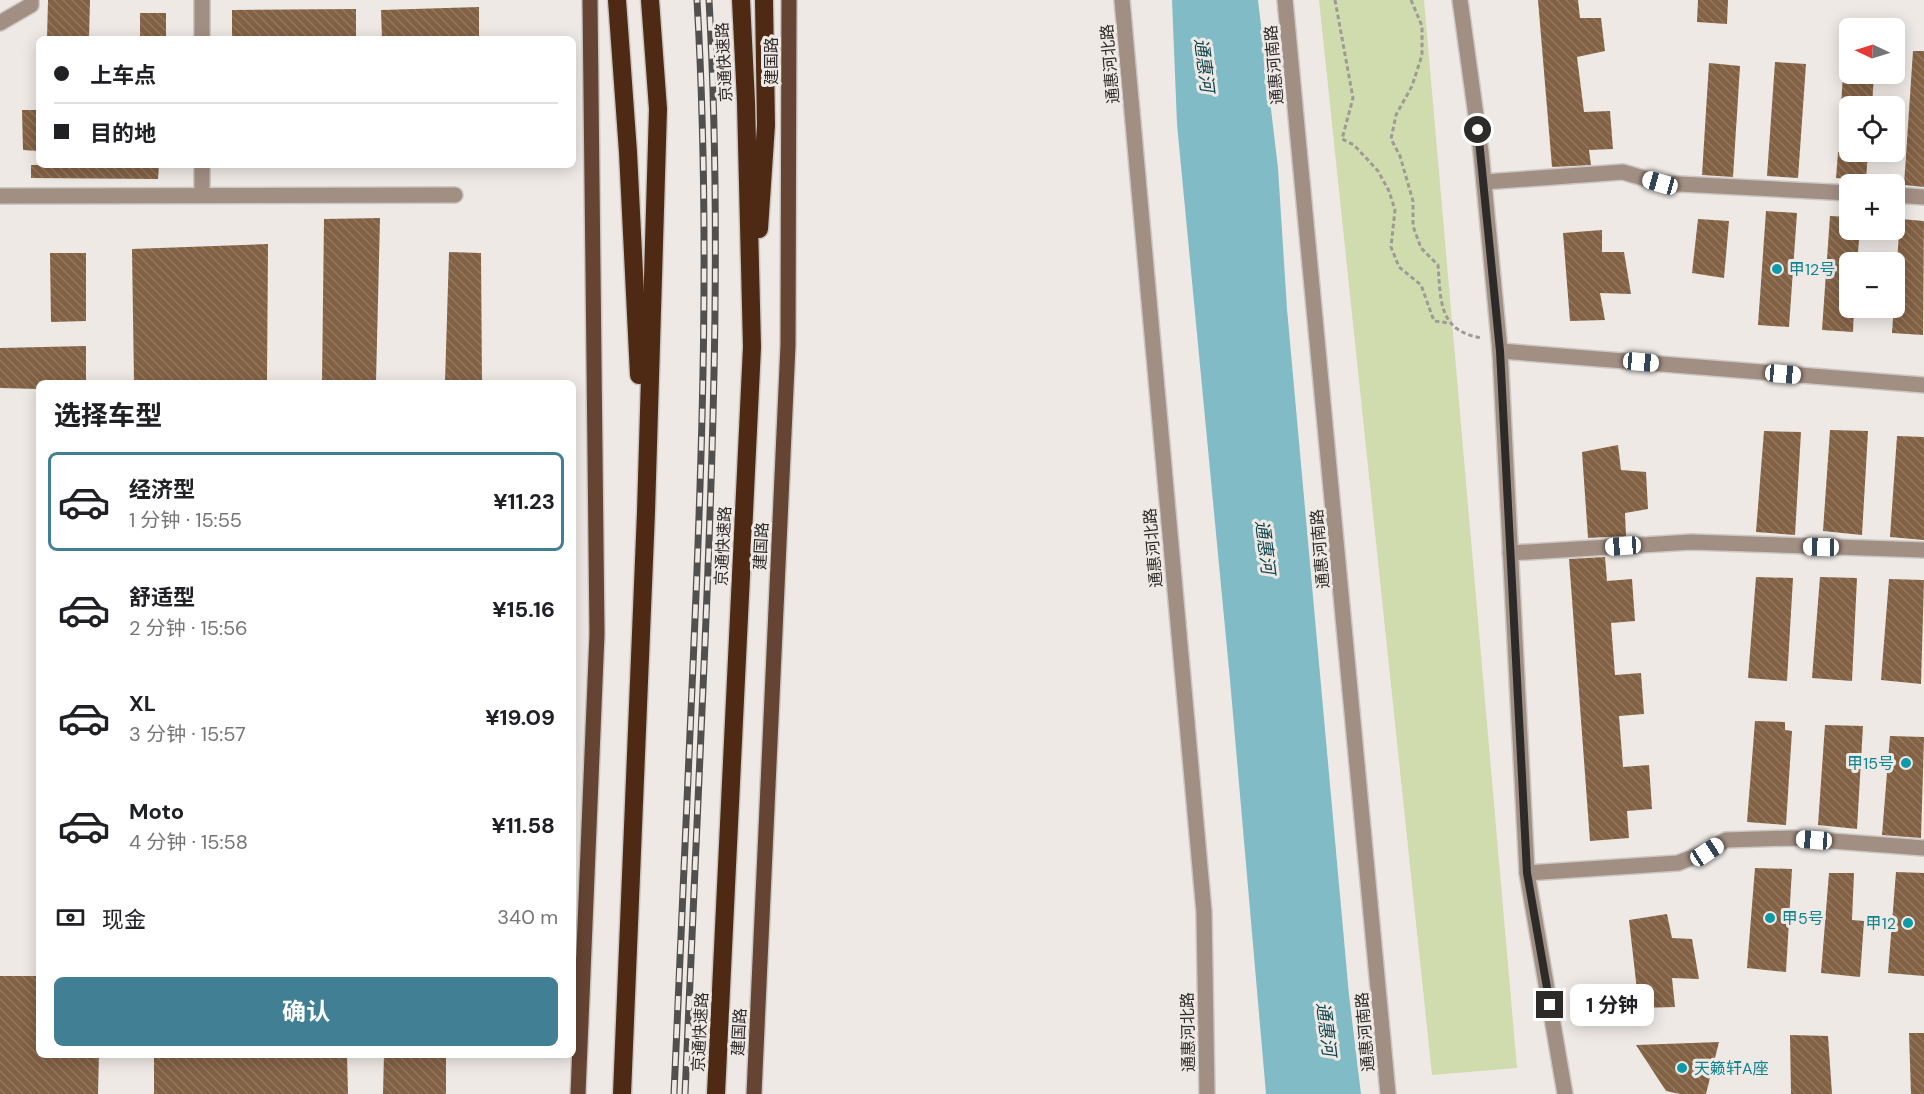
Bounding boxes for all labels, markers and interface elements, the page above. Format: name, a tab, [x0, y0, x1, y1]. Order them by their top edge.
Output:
north arrow	[1839, 18, 1905, 84]
map controls	[1839, 18, 1905, 318]
street label: 京通快速路	[711, 21, 737, 103]
street label: 通惠河北路	[1096, 23, 1124, 105]
street label: 通惠河南路	[1260, 24, 1288, 106]
street label: 建国路	[761, 37, 782, 85]
water label: 通惠河	[1189, 37, 1220, 96]
text: 上车点	[90, 61, 156, 90]
button: locate	[1839, 96, 1905, 162]
route start	[1464, 116, 1491, 143]
text: 目的地	[90, 119, 156, 148]
car	[1640, 169, 1680, 197]
button: +	[1839, 174, 1905, 240]
button: −	[1839, 252, 1905, 318]
place label: 甲12号	[1789, 259, 1835, 280]
marker: 甲12号	[1770, 262, 1784, 276]
car	[1622, 351, 1660, 373]
car	[1764, 363, 1802, 385]
text: 选择车型	[54, 398, 162, 433]
icon: car	[57, 475, 111, 529]
text: 经济型	[129, 475, 195, 504]
text: ¥11.23	[493, 487, 555, 516]
street label: 京通快速路	[710, 505, 736, 587]
text: 1 分钟 · 15:55	[129, 507, 242, 533]
street label: 通惠河北路	[1139, 507, 1167, 589]
street label: 通惠河南路	[1306, 508, 1334, 590]
water label: 通惠河	[1250, 519, 1281, 578]
street label: 建国路	[749, 521, 773, 571]
car	[1604, 536, 1642, 556]
car	[1803, 538, 1839, 556]
icon: car	[57, 583, 111, 637]
text: 舒适型	[129, 583, 195, 612]
text: ¥15.16	[492, 595, 555, 624]
text: 2 分钟 · 15:56	[129, 615, 248, 641]
text: XL	[129, 689, 156, 718]
icon: car	[57, 691, 111, 745]
text: ¥19.09	[485, 703, 555, 732]
text: 3 分钟 · 15:57	[129, 721, 246, 747]
place label: 甲15号	[1847, 753, 1894, 774]
marker: 甲15号	[1899, 756, 1913, 770]
text: Moto	[129, 797, 184, 826]
icon: car	[57, 799, 111, 853]
text: ¥11.58	[492, 811, 555, 840]
text: 4 分钟 · 15:58	[129, 829, 248, 855]
car	[1795, 830, 1833, 850]
car	[1687, 835, 1727, 869]
icon: cash	[54, 901, 87, 934]
text: 340 m	[497, 904, 558, 930]
text: 现金	[102, 905, 146, 934]
place label: 甲5号	[1782, 908, 1824, 929]
marker: 甲5号	[1763, 911, 1777, 925]
place label: 甲12	[1866, 913, 1896, 934]
marker: 甲12	[1901, 916, 1915, 930]
button: 确认	[54, 977, 558, 1046]
callout: 1 分钟	[1571, 984, 1655, 1026]
street label: 京通快速路	[687, 991, 713, 1073]
street label: 通惠河南路	[1351, 991, 1379, 1073]
route end	[1536, 991, 1563, 1018]
street label: 通惠河北路	[1177, 992, 1199, 1072]
text: 1 分钟	[1586, 992, 1638, 1018]
water label: 通惠河	[1311, 1001, 1342, 1060]
street label: 建国路	[727, 1007, 751, 1057]
place label: 天籁轩A座	[1694, 1058, 1769, 1079]
marker: 天籁轩A座	[1675, 1061, 1689, 1075]

